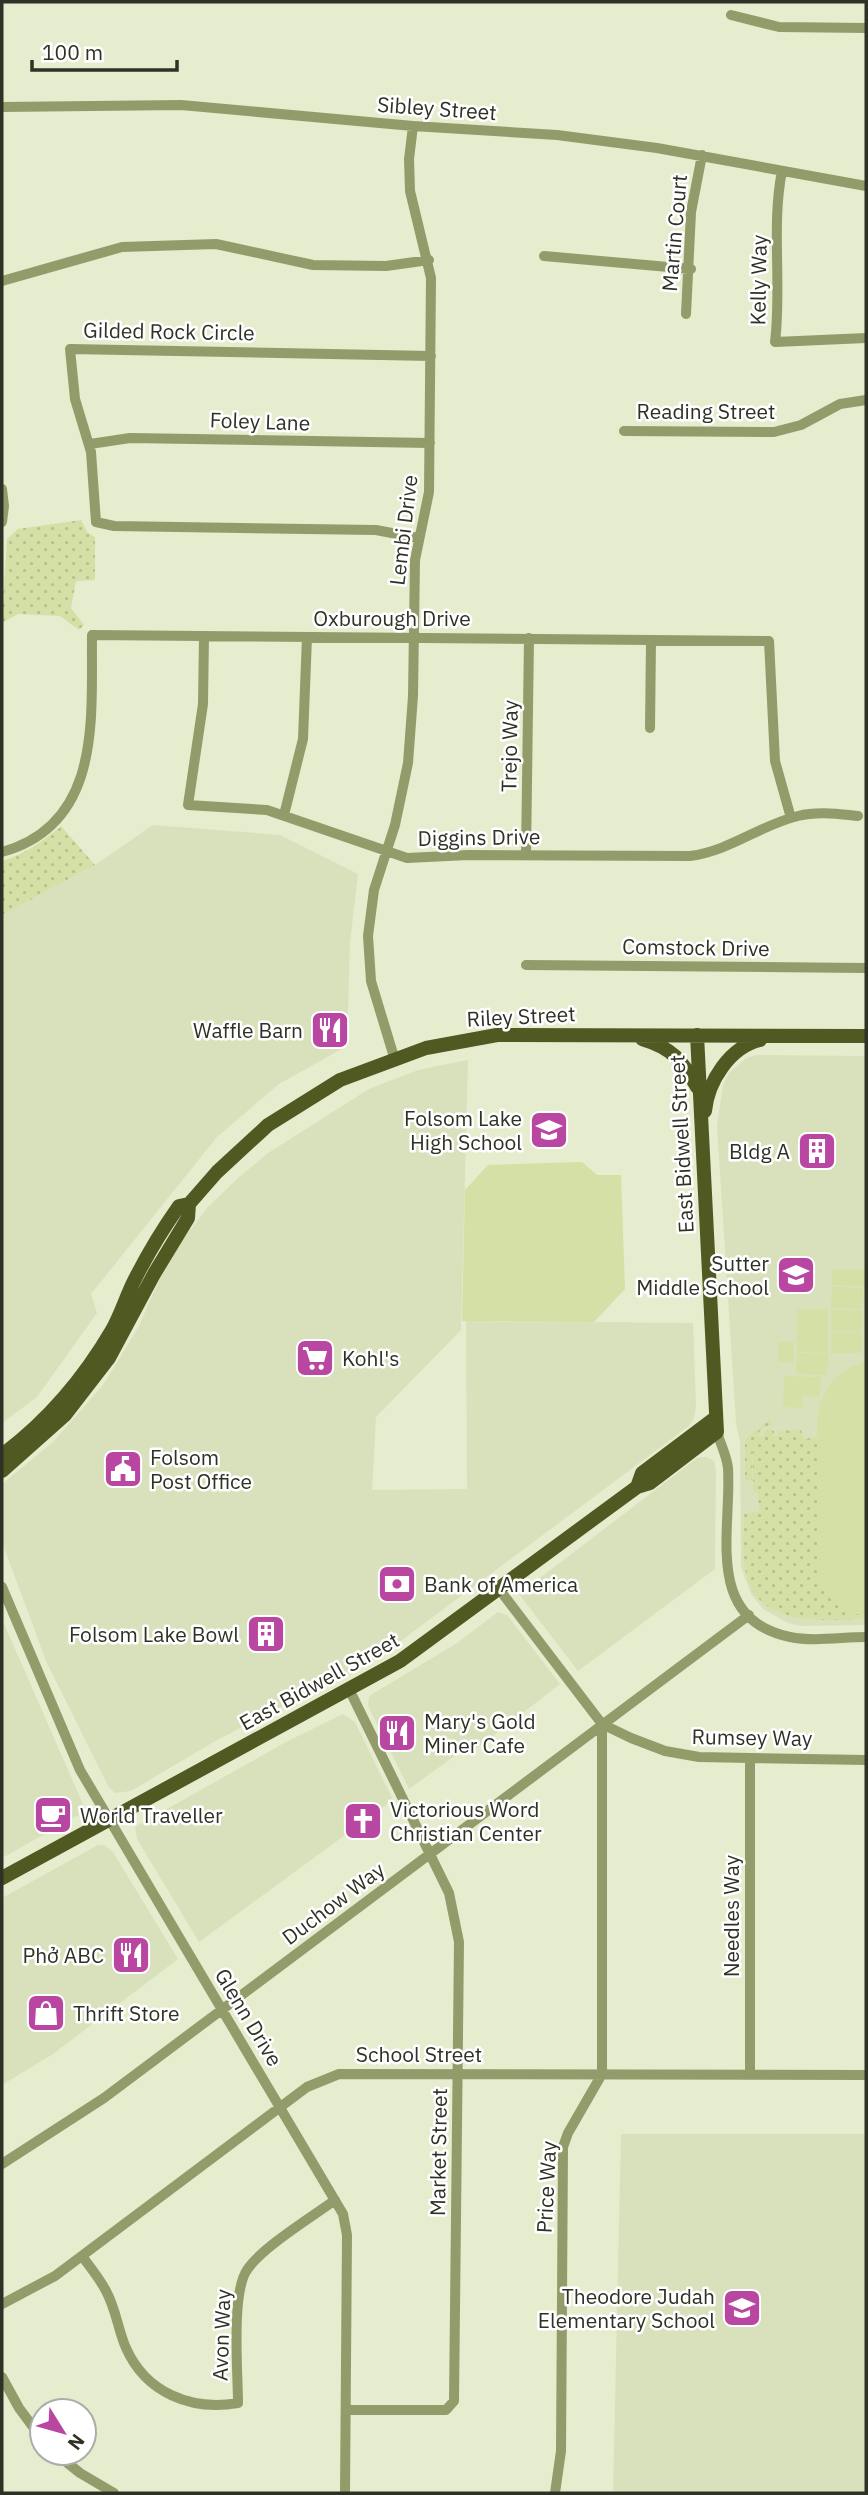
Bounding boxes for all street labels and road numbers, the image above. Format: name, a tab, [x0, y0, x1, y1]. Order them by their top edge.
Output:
street label: Sibley Street	[376, 90, 498, 126]
street label: Martin Court	[655, 173, 693, 293]
street label: Kelly Way	[743, 234, 773, 326]
street label: Gilded Rock Circle	[83, 316, 255, 346]
street label: Reading Street	[637, 397, 775, 425]
street label: Foley Lane	[209, 405, 311, 437]
street label: Lembi Drive	[382, 473, 424, 587]
street label: Oxburough Drive	[313, 604, 471, 632]
street label: Trejo Way	[494, 699, 524, 792]
street label: Diggins Drive	[417, 822, 541, 852]
street label: Comstock Drive	[622, 932, 770, 962]
street label: Riley Street	[466, 999, 576, 1033]
street label: East Bidwell Street	[662, 1054, 700, 1234]
street label: East Bidwell Street	[234, 1626, 404, 1736]
street label: Rumsey Way	[691, 1722, 813, 1752]
street label: Needles Way	[717, 1854, 745, 1977]
street label: Duchow Way	[276, 1855, 390, 1951]
street label: Glenn Drive	[209, 1963, 289, 2071]
street label: School Street	[356, 2040, 482, 2068]
street label: Market Street	[423, 2088, 453, 2216]
street label: Price Way	[530, 2140, 562, 2234]
street label: Avon Way	[205, 2288, 237, 2381]

